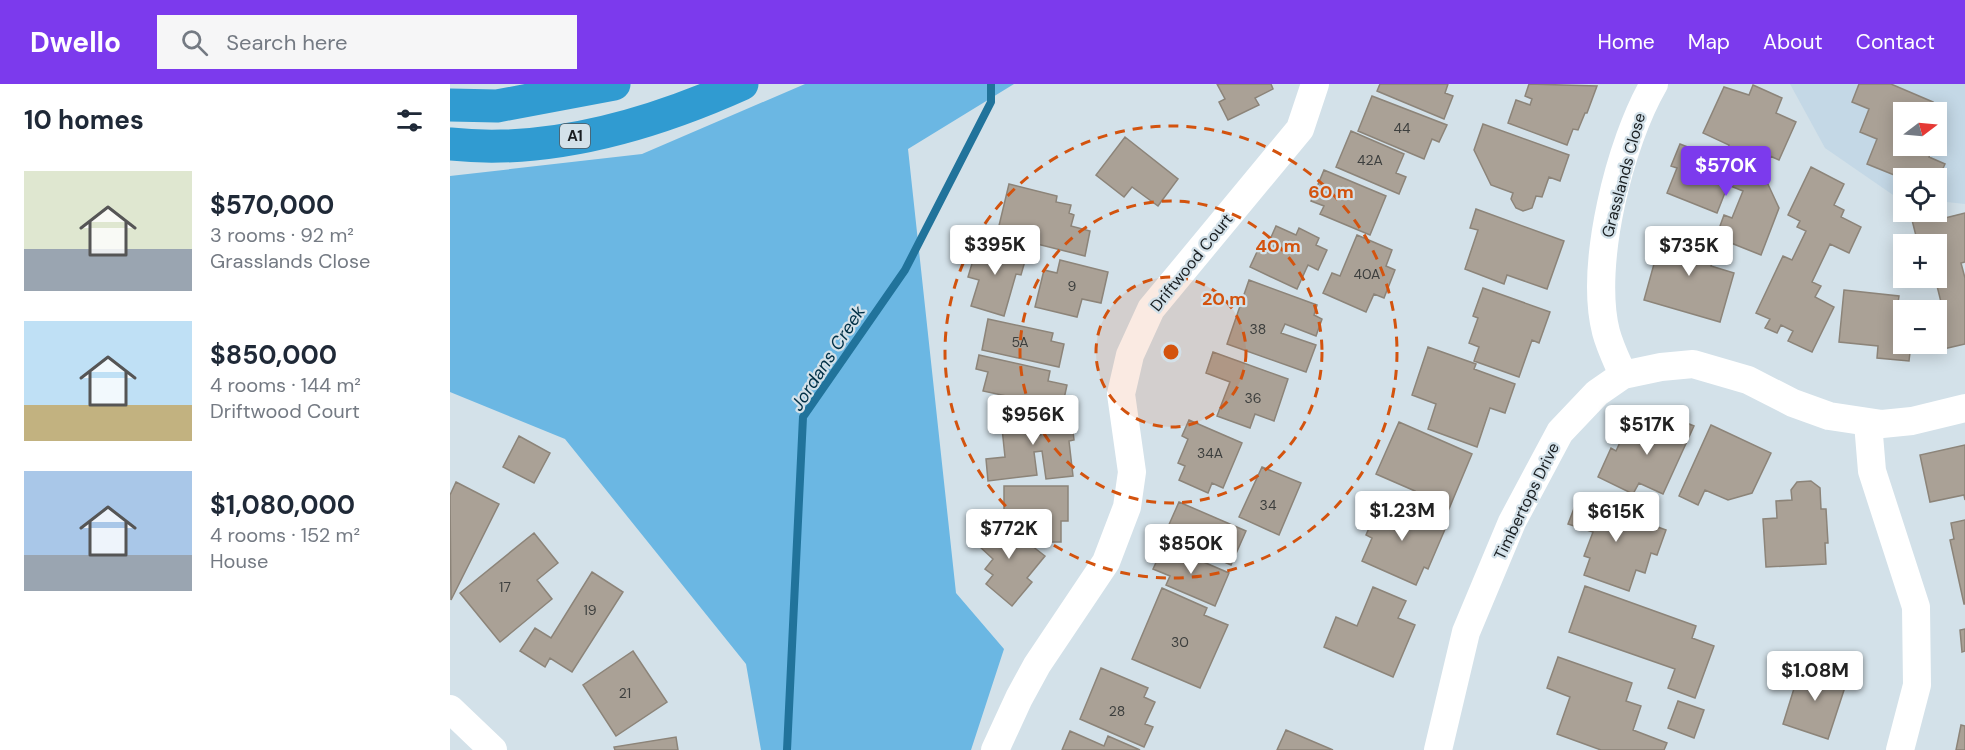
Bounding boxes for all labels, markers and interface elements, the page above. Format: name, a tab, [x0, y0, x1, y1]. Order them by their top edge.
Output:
search box	[157, 15, 577, 69]
text: Dwello	[30, 24, 121, 61]
icon: search	[178, 26, 211, 59]
text: Search here	[226, 28, 348, 57]
text: Home	[1597, 28, 1655, 56]
text: Map	[1688, 28, 1730, 56]
text: About	[1763, 28, 1823, 56]
text: Contact	[1856, 28, 1935, 56]
north arrow	[1893, 102, 1947, 156]
map controls	[1893, 102, 1947, 354]
text: 10 homes	[24, 103, 144, 137]
icon: filters	[393, 104, 426, 137]
street label: Grasslands Close	[1597, 110, 1650, 240]
house number: 44	[1394, 119, 1411, 137]
road number: A1	[560, 124, 590, 148]
pin: $570K	[1684, 146, 1768, 197]
house number: 42A	[1357, 151, 1383, 169]
text: $570K	[1695, 152, 1757, 178]
button: locate	[1893, 168, 1947, 222]
text: 60 m	[1308, 180, 1354, 204]
text: $570,000	[210, 188, 334, 222]
icon: home	[72, 195, 144, 267]
street label: Driftwood Court	[1145, 209, 1237, 316]
text: 3 rooms · 92 m²	[210, 222, 354, 248]
pin: $395K	[953, 225, 1037, 276]
pin: $735K	[1647, 226, 1731, 277]
text: $395K	[964, 231, 1026, 257]
text: $735K	[1659, 232, 1719, 258]
text: 40 m	[1255, 234, 1301, 258]
button: +	[1893, 234, 1947, 288]
text: Grasslands Close	[210, 248, 370, 274]
house number: 40A	[1354, 265, 1380, 283]
house number: 9	[1068, 277, 1077, 295]
text: 20 m	[1202, 287, 1246, 311]
water label: Jordans Creek	[785, 300, 871, 415]
button: −	[1893, 300, 1947, 354]
house number: 38	[1250, 320, 1266, 338]
house number: 5A	[1011, 333, 1029, 351]
text: $850,000	[210, 338, 337, 372]
centre of rings	[1161, 342, 1181, 362]
icon: home	[72, 345, 144, 417]
text: 4 rooms · 144 m²	[210, 372, 361, 398]
house number: 36	[1244, 389, 1262, 407]
pin: $956K	[991, 395, 1075, 446]
text: Driftwood Court	[210, 398, 360, 424]
text: $956K	[1002, 401, 1064, 427]
pin: $517K	[1605, 405, 1689, 456]
text: $517K	[1619, 411, 1675, 437]
street label: Timbertops Drive	[1489, 439, 1564, 563]
house number: 34A	[1197, 444, 1223, 462]
text: $1,080,000	[210, 488, 355, 522]
pin: $1.23M	[1353, 491, 1451, 542]
pin: $615K	[1574, 492, 1658, 543]
icon: home	[72, 495, 144, 567]
house number: 34	[1260, 496, 1277, 514]
text: $1.23M	[1369, 497, 1435, 523]
text: $615K	[1587, 498, 1645, 524]
pin: $772K	[967, 509, 1051, 560]
text: $772K	[980, 515, 1038, 541]
text: 4 rooms · 152 m²	[210, 522, 360, 548]
pin: $850K	[1149, 524, 1233, 575]
text: $850K	[1159, 530, 1223, 556]
text: House	[210, 548, 268, 574]
house number: 17	[499, 578, 511, 596]
house number: 19	[583, 601, 597, 619]
house number: 30	[1171, 633, 1189, 651]
pin: $1.08M	[1766, 651, 1864, 702]
text: $1.08M	[1781, 657, 1849, 683]
house number: 21	[619, 684, 631, 702]
house number: 28	[1109, 702, 1125, 720]

